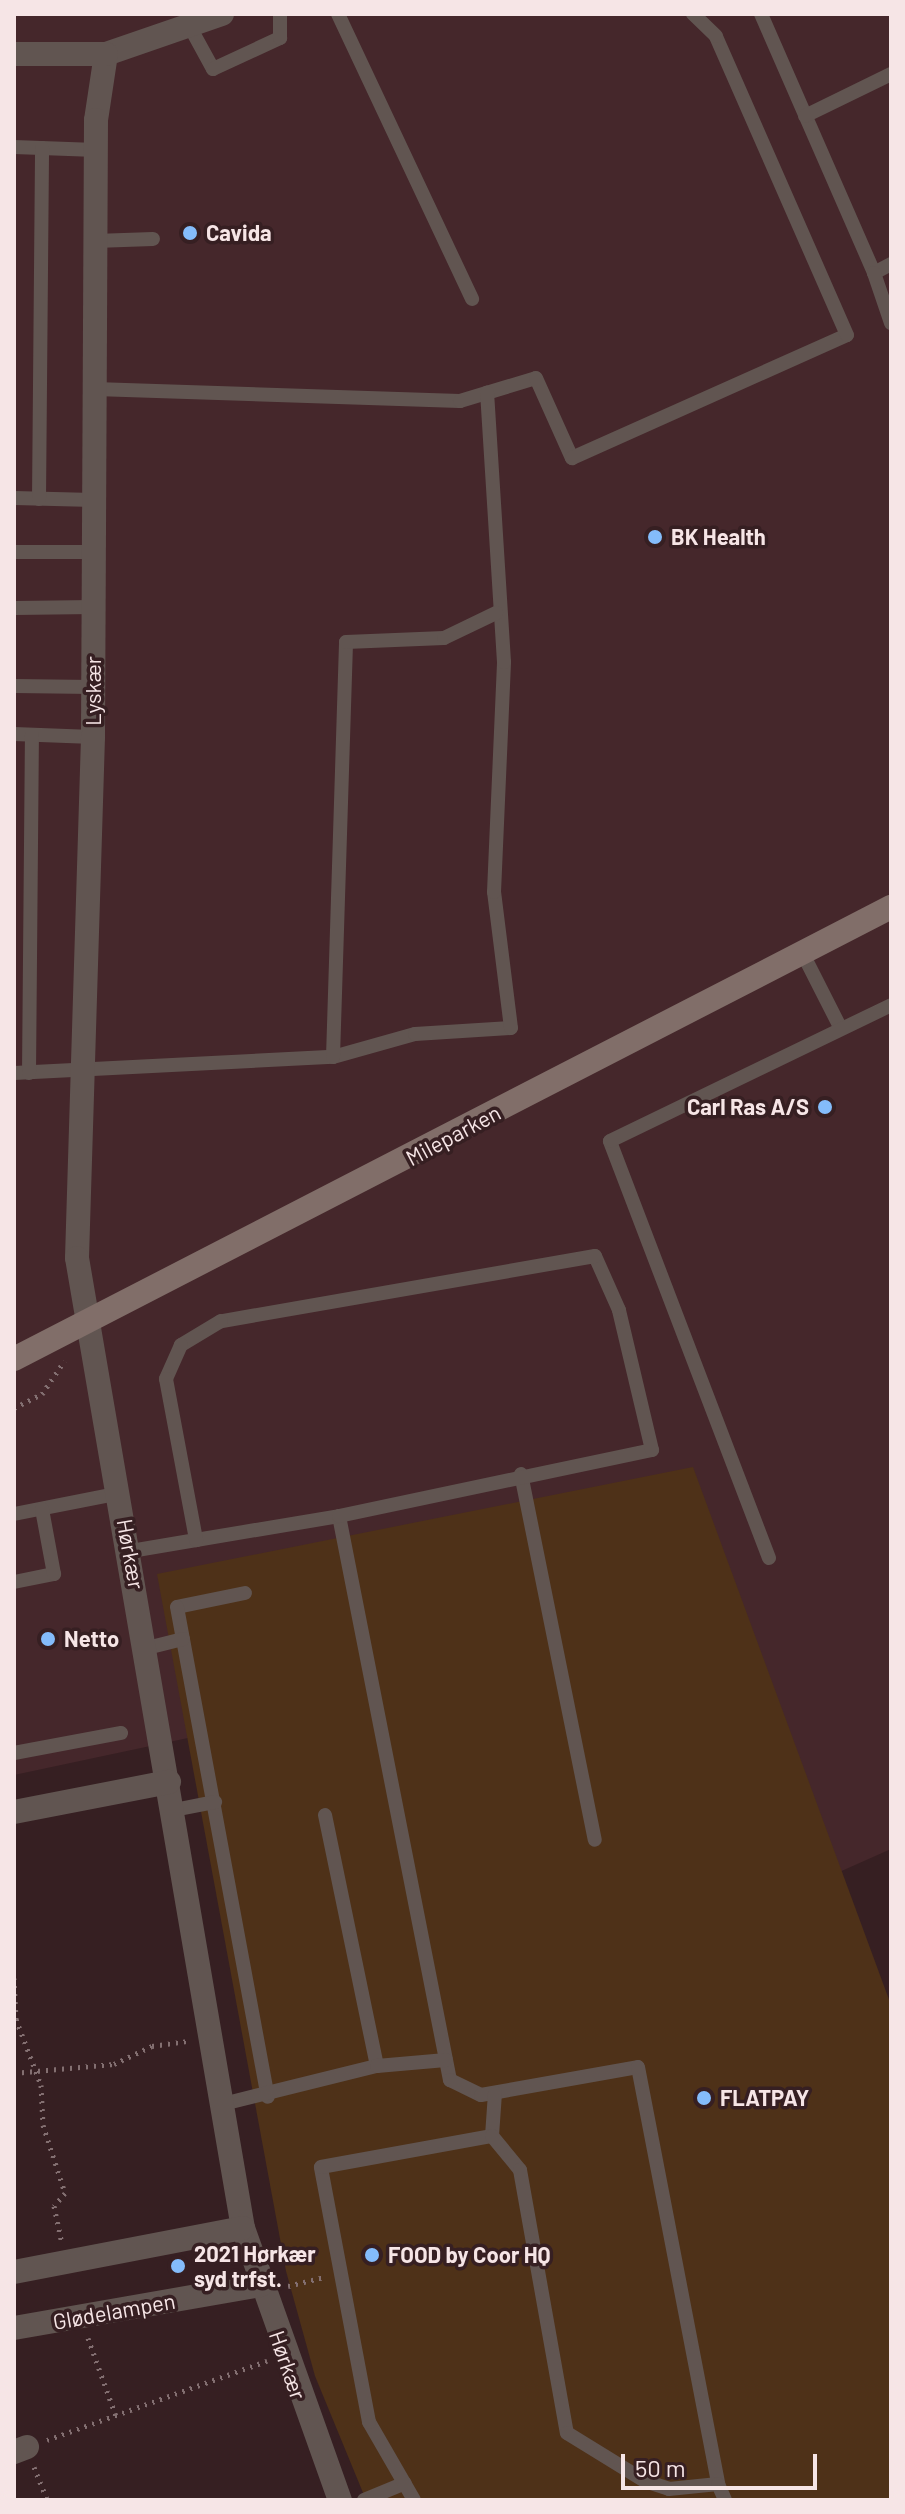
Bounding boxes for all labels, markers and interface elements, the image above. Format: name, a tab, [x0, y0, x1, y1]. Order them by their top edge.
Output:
place label: Cavida	[206, 220, 272, 246]
marker: Cavida	[181, 224, 199, 242]
place label: BK Health	[671, 524, 766, 550]
marker: BK Health	[646, 528, 664, 546]
street label: Lyskær	[80, 656, 106, 726]
place label: Carl Ras A/S	[687, 1094, 809, 1120]
marker: Carl Ras A/S	[816, 1098, 834, 1116]
street label: Mileparken	[401, 1099, 505, 1171]
street label: Hørkær	[112, 1517, 150, 1591]
place label: Netto	[64, 1626, 119, 1652]
marker: Netto	[39, 1630, 57, 1648]
place label: FLATPAY	[720, 2085, 809, 2111]
marker: FLATPAY	[695, 2089, 713, 2107]
place label: 2021 Hørkær syd trfst.	[194, 2240, 316, 2292]
place label: FOOD by Coor HQ	[388, 2242, 551, 2268]
marker: FOOD by Coor HQ	[363, 2246, 381, 2264]
marker: 2021 Hørkær syd trfst.	[169, 2257, 187, 2275]
street label: Glødelampen	[51, 2287, 177, 2335]
street label: Hørkær	[264, 2327, 312, 2403]
scale bar	[625, 2438, 821, 2488]
text: 50 m	[635, 2453, 686, 2482]

